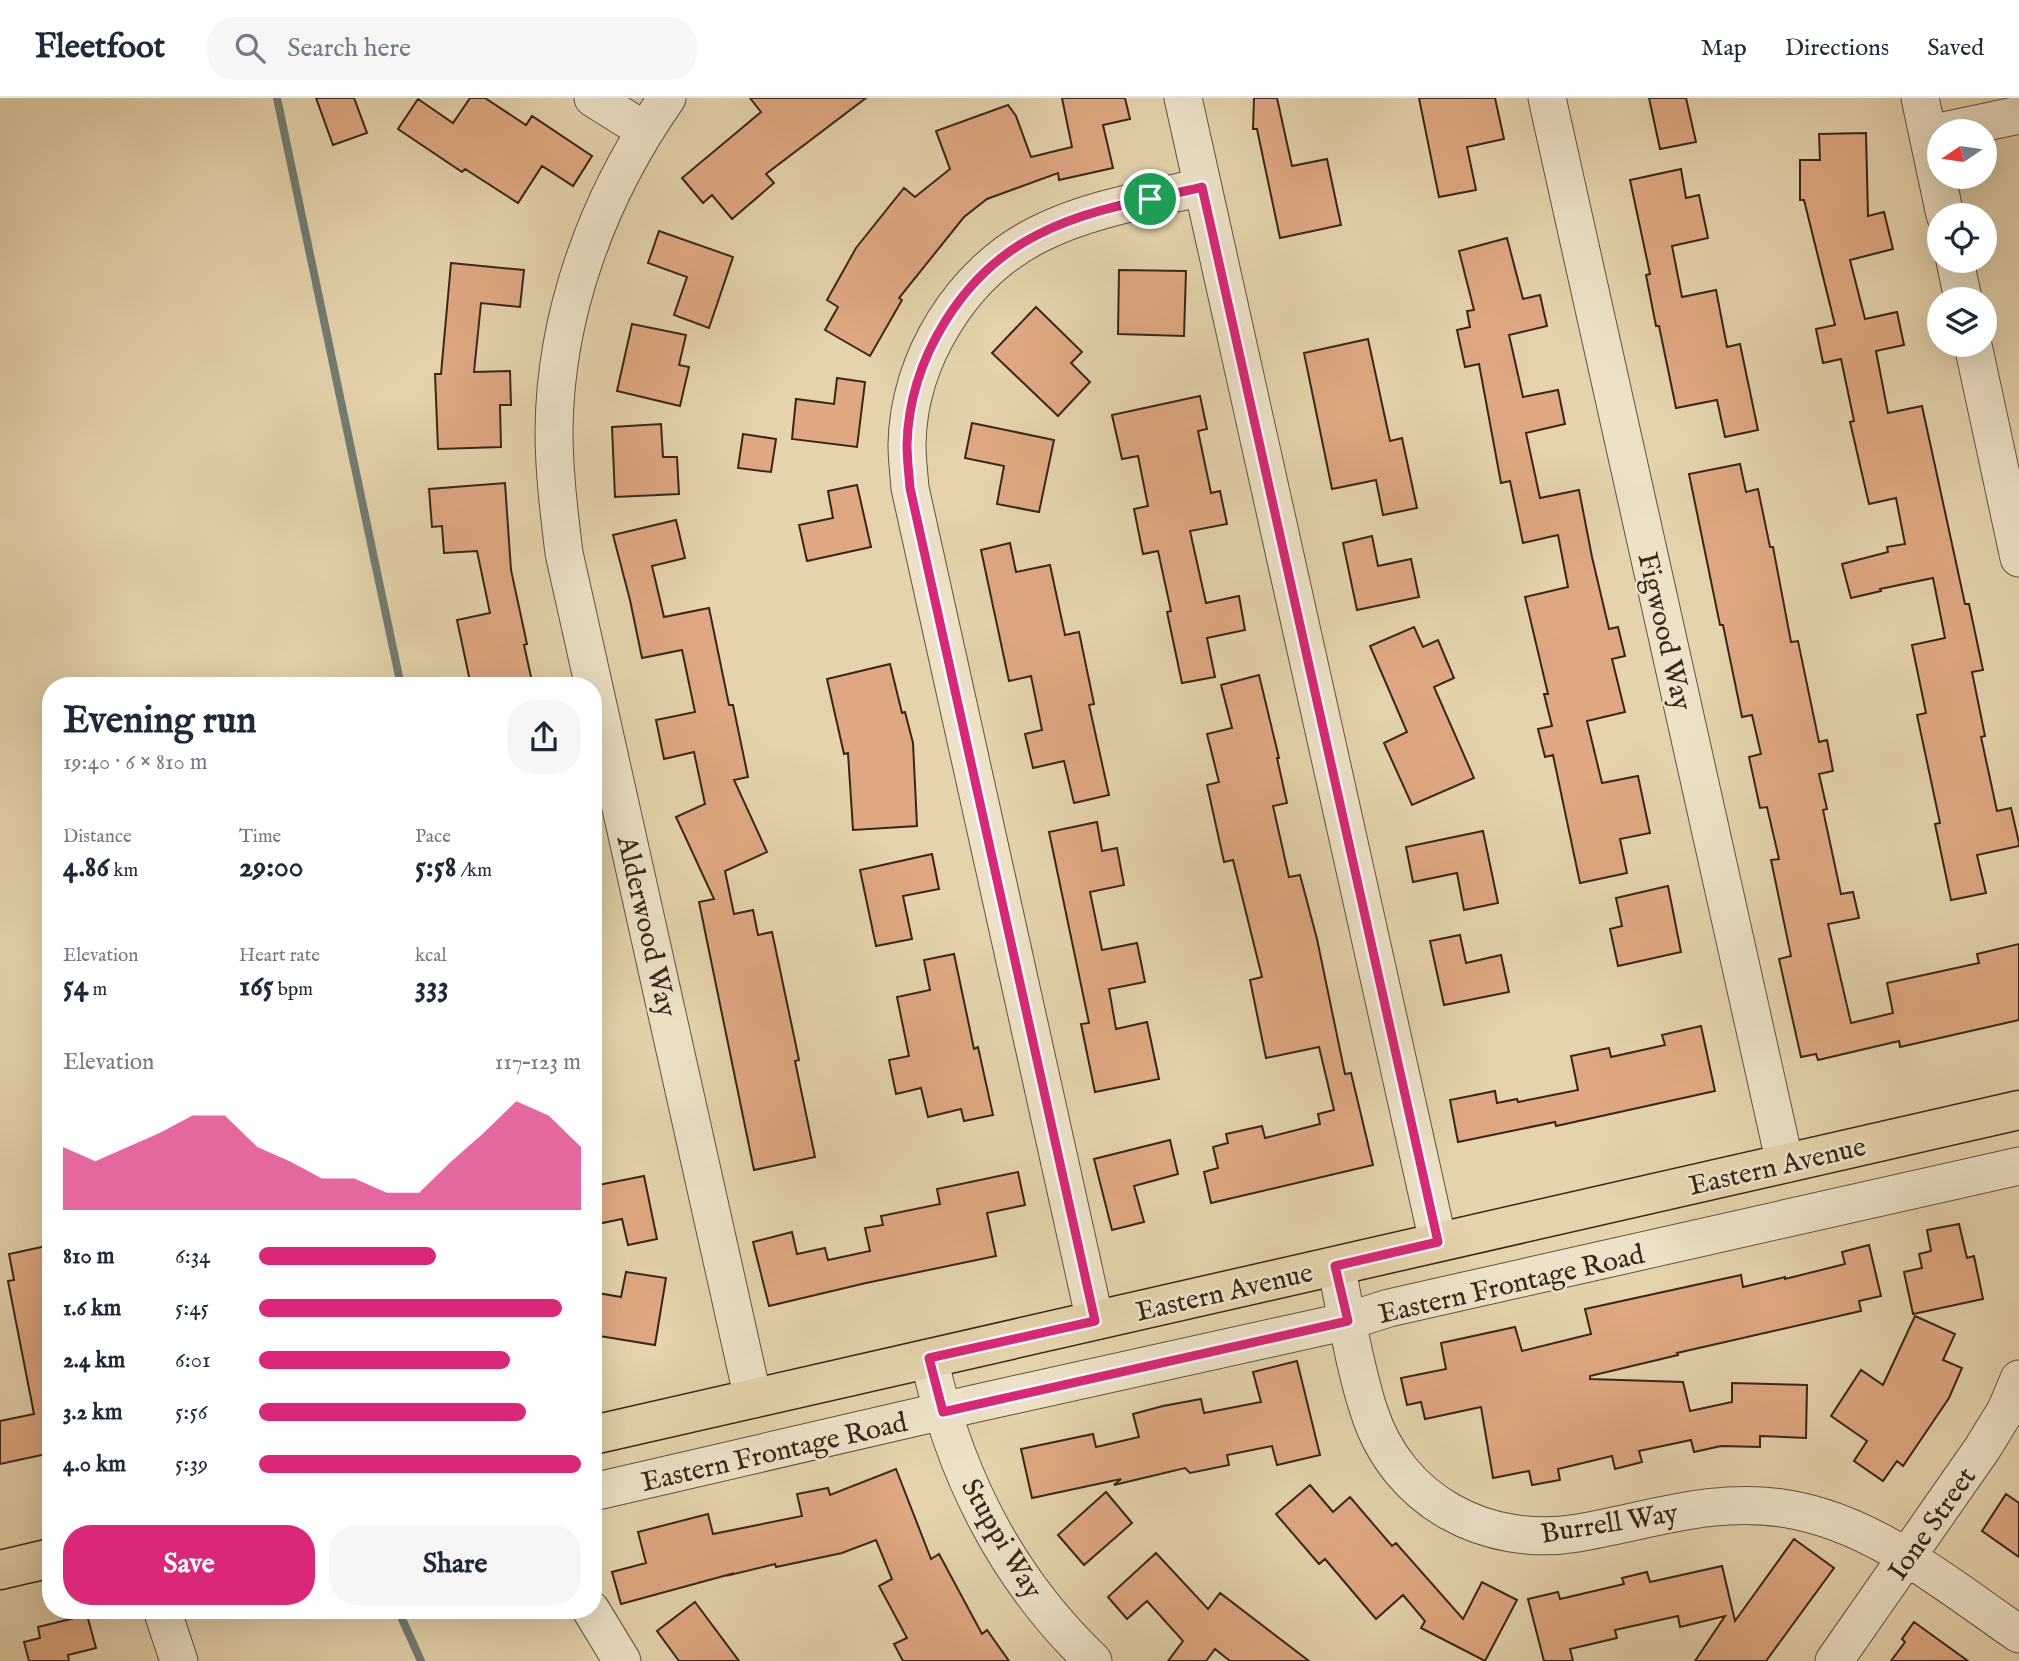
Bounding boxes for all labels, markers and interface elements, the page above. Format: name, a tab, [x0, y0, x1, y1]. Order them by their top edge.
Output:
search box	[207, 17, 697, 80]
text: Fleetfoot	[35, 27, 165, 69]
icon: search	[231, 29, 269, 67]
text: Search here	[287, 32, 411, 65]
text: Map	[1701, 33, 1747, 64]
text: Directions	[1785, 33, 1889, 64]
text: Saved	[1927, 33, 1984, 64]
north arrow	[1927, 119, 1997, 189]
map controls	[1927, 119, 1997, 357]
pin	[1120, 169, 1180, 229]
icon: arrive	[1131, 180, 1169, 218]
button: locate	[1927, 203, 1997, 273]
button: layers	[1927, 287, 1997, 357]
street label: Figwood Way	[1628, 549, 1699, 714]
text: Evening run	[63, 698, 257, 746]
button: share	[507, 700, 581, 774]
text: 19:40 · 6 × 810 m	[63, 748, 208, 777]
text: Distance	[63, 825, 132, 849]
text: Time	[239, 825, 281, 849]
text: Pace	[415, 825, 451, 849]
street label: Alderwood Way	[608, 832, 683, 1021]
text: 4.86	[63, 849, 109, 887]
text: 29:00	[239, 849, 304, 887]
text: 5:58	[415, 849, 456, 887]
text: km	[109, 859, 138, 883]
text: /km	[456, 859, 492, 883]
text: Elevation	[63, 944, 138, 968]
text: Heart rate	[239, 944, 320, 968]
text: kcal	[415, 944, 447, 968]
text: 54	[63, 968, 88, 1006]
text: 165	[239, 968, 274, 1006]
text: 333	[415, 968, 449, 1006]
text: m	[88, 978, 107, 1002]
text: bpm	[274, 978, 313, 1002]
text: Elevation	[63, 1048, 154, 1077]
text: 117–123 m	[495, 1048, 581, 1077]
street label: Eastern Avenue	[1686, 1130, 1870, 1205]
street label: Eastern Frontage Road	[1375, 1238, 1648, 1333]
text: 810 m	[63, 1242, 115, 1271]
text: 6:34	[175, 1242, 211, 1271]
street label: Eastern Avenue	[1133, 1256, 1317, 1331]
text: 1.6 km	[63, 1294, 121, 1323]
text: 5:45	[175, 1294, 209, 1323]
text: 2.4 km	[63, 1346, 125, 1375]
text: 6:01	[175, 1346, 211, 1375]
text: 3.2 km	[63, 1398, 122, 1427]
text: 5:56	[175, 1398, 207, 1427]
street label: Eastern Frontage Road	[638, 1406, 911, 1501]
text: 4.0 km	[63, 1450, 126, 1479]
text: 5:39	[175, 1450, 208, 1479]
street label: Ione Street	[1881, 1461, 1985, 1588]
street label: Stuppi Way	[952, 1473, 1049, 1606]
street label: Burrell Way	[1538, 1496, 1681, 1553]
button: Save	[63, 1525, 315, 1605]
button: Share	[329, 1525, 581, 1605]

